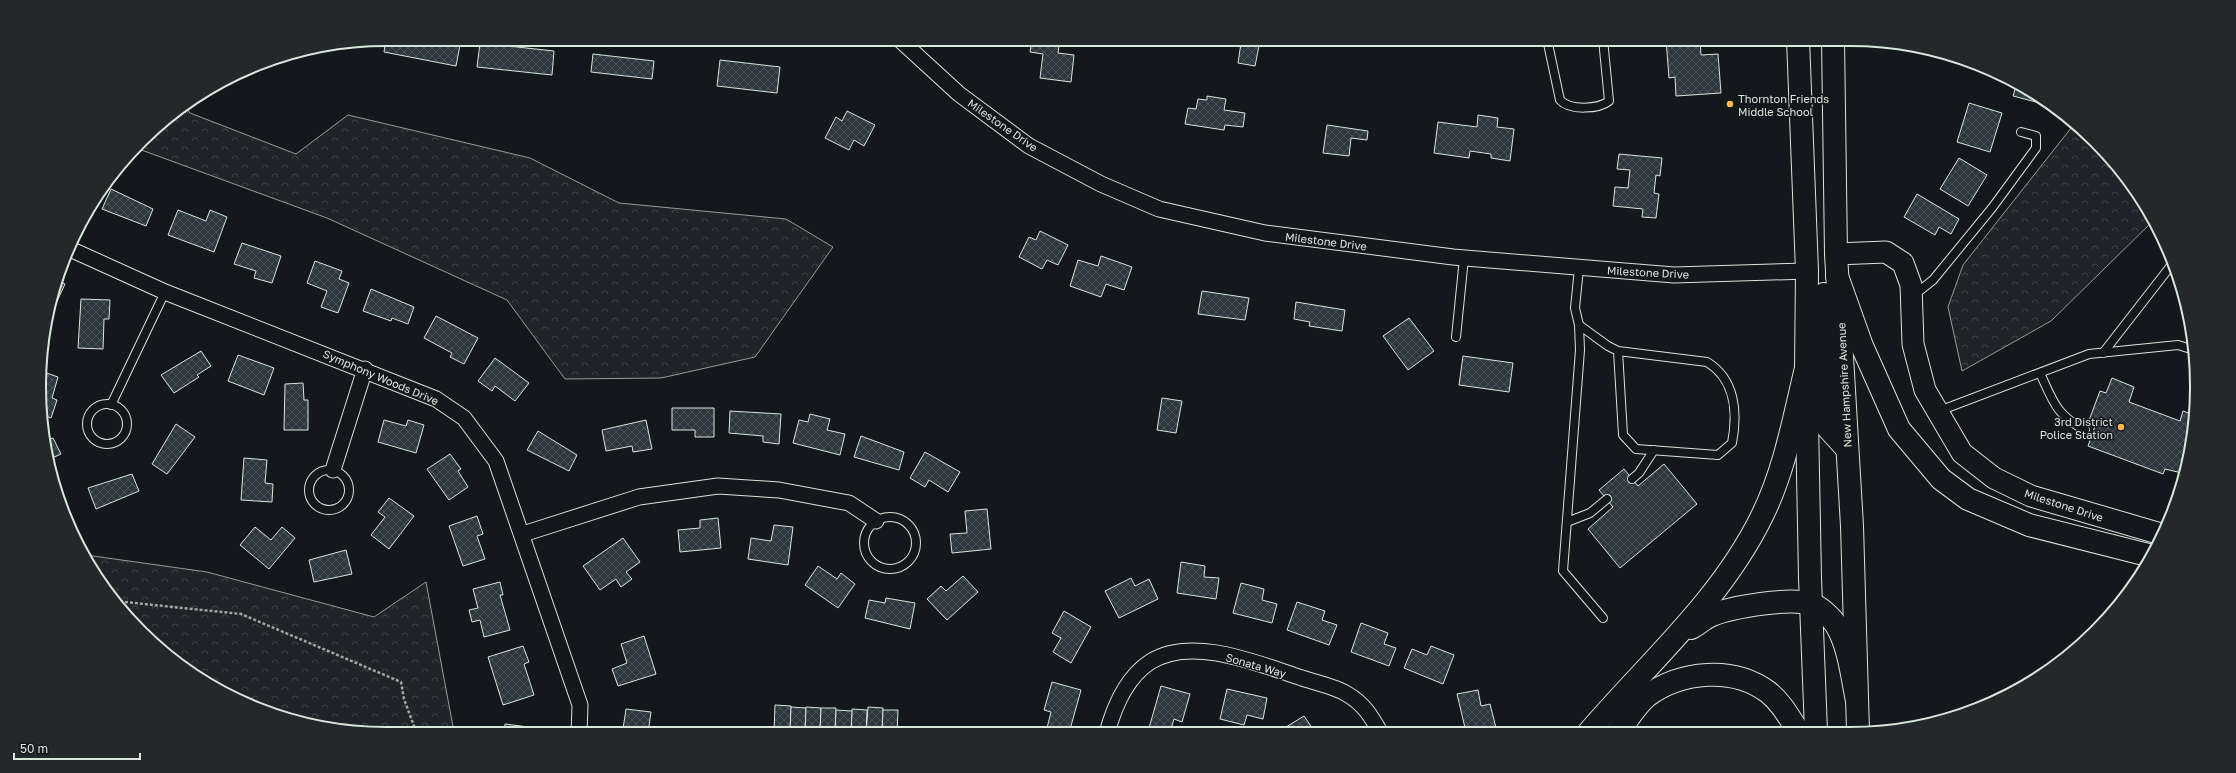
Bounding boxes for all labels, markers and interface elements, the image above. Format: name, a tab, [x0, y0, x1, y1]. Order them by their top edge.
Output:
place label: Thornton Friends Middle School	[1738, 92, 1829, 118]
street label: Milestone Drive	[966, 96, 1040, 154]
marker: Thornton Friends Middle School	[1725, 99, 1735, 109]
street label: Milestone Drive	[1284, 230, 1368, 252]
street label: Milestone Drive	[1607, 263, 1689, 281]
street label: New Hampshire Avenue	[1834, 322, 1854, 448]
street label: Symphony Woods Drive	[321, 347, 441, 407]
place label: 3rd District Police Station	[2040, 415, 2113, 441]
marker: 3rd District Police Station	[2116, 422, 2126, 432]
street label: Milestone Drive	[2023, 486, 2105, 524]
street label: Sonata Way	[1224, 650, 1288, 680]
scale bar	[14, 735, 140, 761]
text: 50 m	[20, 741, 48, 756]

